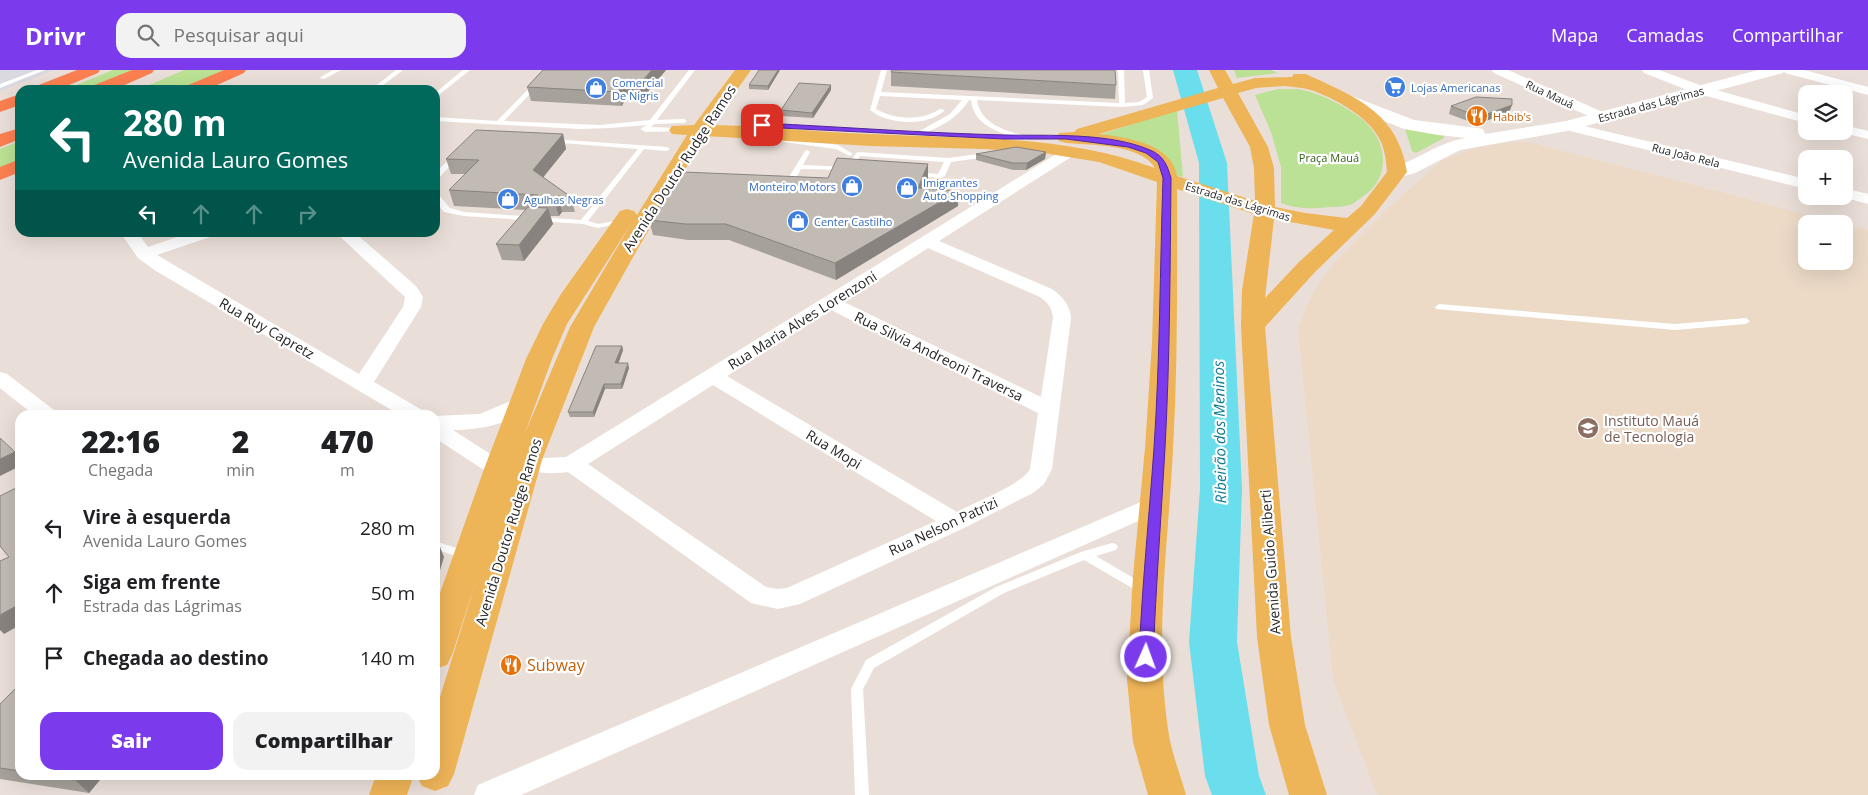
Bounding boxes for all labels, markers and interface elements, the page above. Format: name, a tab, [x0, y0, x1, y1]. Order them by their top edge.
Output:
search box	[116, 13, 466, 58]
text: Drivr	[25, 19, 86, 52]
icon: search	[134, 21, 162, 49]
text: Pesquisar aqui	[174, 22, 304, 48]
text: Mapa	[1551, 23, 1598, 47]
text: Camadas	[1626, 23, 1704, 47]
text: Compartilhar	[1732, 23, 1843, 47]
place label: Comercial De Nigris	[612, 75, 663, 103]
supermarket icon: Lojas Americanas	[1383, 75, 1407, 99]
shop icon: Comercial De Nigris	[584, 76, 608, 100]
street label: Rua Mauá	[1524, 76, 1576, 112]
place label: Lojas Americanas	[1411, 80, 1500, 95]
street label: Avenida Doutor Rudge Ramos	[618, 81, 740, 255]
street label: Estrada das Lágrimas	[1596, 83, 1706, 125]
map controls	[1798, 85, 1853, 270]
button: layers	[1798, 85, 1853, 140]
text: 280 m	[123, 99, 227, 146]
pin	[741, 104, 783, 146]
restaurant icon: Habib's	[1465, 104, 1489, 128]
icon: left	[40, 105, 105, 170]
place label: Habib's	[1493, 109, 1531, 124]
icon: arrive	[748, 111, 776, 139]
street label: Rua João Rela	[1650, 139, 1722, 171]
text: Avenida Lauro Gomes	[123, 144, 348, 174]
park label: Praça Mauá	[1299, 150, 1359, 165]
button: +	[1798, 150, 1853, 205]
shop icon: Monteiro Motors	[840, 174, 864, 198]
place label: Imigrantes Auto Shopping	[923, 175, 998, 203]
shop icon: Imigrantes Auto Shopping	[895, 176, 919, 200]
street label: Estrada das Lágrimas	[1184, 178, 1292, 224]
place label: Monteiro Motors	[749, 179, 836, 194]
shop icon: Agulhas Negras	[496, 187, 520, 211]
place label: Agulhas Negras	[524, 192, 604, 207]
icon: left	[134, 200, 162, 228]
icon: ahead	[187, 200, 215, 228]
icon: ahead	[240, 200, 268, 228]
icon: right	[293, 200, 321, 228]
shop icon: Center Castilho	[786, 209, 810, 233]
place label: Center Castilho	[814, 214, 893, 229]
button: −	[1798, 215, 1853, 270]
street label: Rua Maria Alves Lorenzoni	[724, 266, 880, 374]
street label: Rua Ruy Capretz	[216, 293, 318, 363]
street label: Rua Silvia Andreoni Traversa	[852, 307, 1026, 405]
water label: Ribeirão dos Meninos	[1208, 360, 1230, 503]
place label: Instituto Mauá de Tecnologia	[1604, 411, 1699, 446]
school or university icon: Instituto Mauá de Tecnologia	[1576, 416, 1600, 440]
text: 22:16	[81, 421, 160, 462]
text: 2	[232, 421, 249, 462]
text: 470	[321, 421, 374, 462]
street label: Rua Mopi	[803, 425, 865, 473]
street label: Avenida Doutor Rudge Ramos	[470, 436, 546, 628]
text: Chegada	[88, 459, 153, 481]
text: min	[226, 459, 255, 481]
text: m	[340, 459, 355, 481]
street label: Avenida Guido Aliberti	[1255, 489, 1285, 635]
street label: Rua Nelson Patrizi	[885, 492, 1001, 560]
text: Vire à esquerda	[83, 504, 231, 530]
icon: left	[40, 514, 68, 542]
text: 280 m	[360, 515, 415, 541]
text: Avenida Lauro Gomes	[83, 530, 247, 552]
text: Siga em frente	[83, 569, 220, 595]
icon: ahead	[40, 579, 68, 607]
text: 50 m	[371, 580, 415, 606]
text: Estrada das Lágrimas	[83, 595, 242, 617]
position arrow	[1119, 630, 1171, 682]
icon: arrive	[40, 644, 68, 672]
text: Chegada ao destino	[83, 645, 269, 671]
text: 140 m	[360, 645, 415, 671]
restaurant icon: Subway	[499, 653, 523, 677]
place label: Subway	[527, 654, 586, 676]
button: Sair	[40, 712, 223, 770]
button: Compartilhar	[233, 712, 415, 770]

